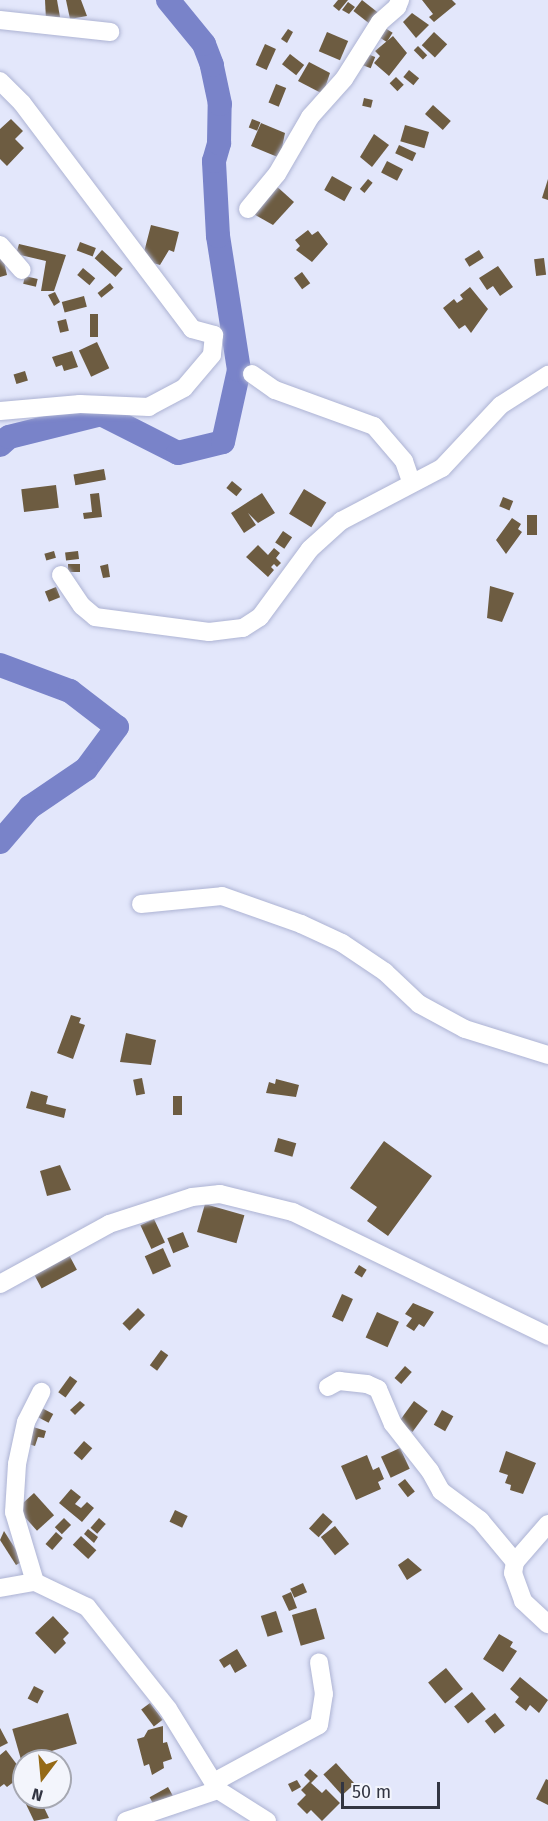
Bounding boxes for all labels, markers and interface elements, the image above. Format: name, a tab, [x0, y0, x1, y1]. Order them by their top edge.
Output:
north arrow	[12, 1749, 72, 1809]
scale bar	[344, 1770, 443, 1808]
text: 50 m	[352, 1781, 391, 1803]
text: N	[30, 1784, 45, 1805]

